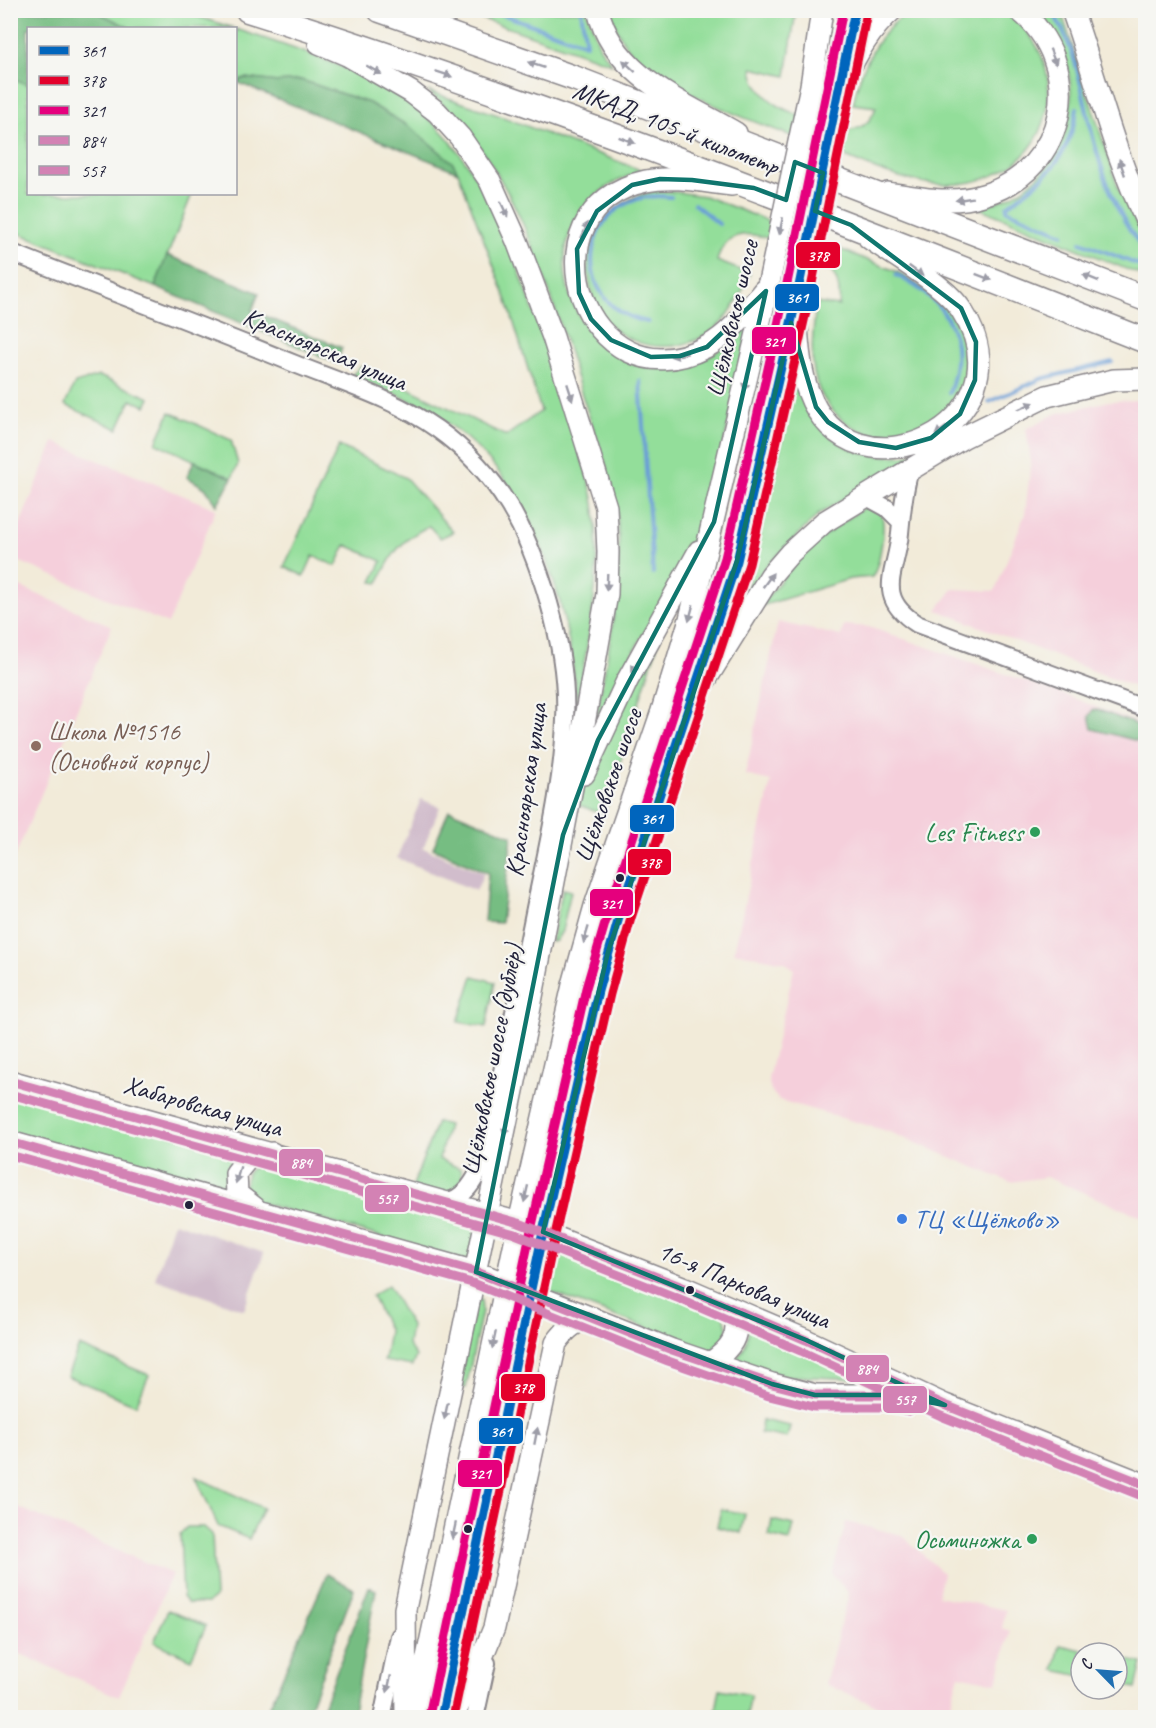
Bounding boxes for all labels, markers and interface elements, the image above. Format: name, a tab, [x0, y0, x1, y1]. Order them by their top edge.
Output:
legend	[27, 27, 237, 195]
text: 361	[81, 40, 106, 62]
one-way arrow	[1049, 48, 1058, 66]
one-way arrow	[527, 60, 545, 69]
one-way arrow	[622, 60, 637, 73]
one-way arrow	[365, 65, 382, 75]
text: 378	[81, 70, 107, 92]
one-way arrow	[435, 70, 453, 79]
street label: МКАД, 105-й километр	[568, 74, 786, 183]
text: 321	[81, 100, 106, 122]
text: 884	[81, 130, 107, 152]
one-way arrow	[619, 135, 637, 145]
one-way arrow	[1116, 158, 1126, 176]
text: 557	[81, 160, 106, 182]
one-way arrow	[954, 194, 973, 203]
one-way arrow	[499, 201, 508, 218]
one-way arrow	[776, 216, 785, 235]
one-way arrow	[581, 221, 590, 238]
street label: Щёлковское шоссе	[698, 235, 766, 399]
line badge: 378	[795, 241, 841, 269]
text: 378	[807, 246, 831, 266]
one-way arrow	[908, 265, 923, 277]
one-way arrow	[975, 272, 993, 282]
one-way arrow	[1082, 273, 1100, 282]
line badge: 361	[774, 283, 820, 312]
text: 361	[786, 288, 810, 308]
street label: Красноярская улица	[238, 300, 413, 399]
line badge: 321	[751, 326, 797, 355]
text: 321	[763, 332, 787, 352]
one-way arrow	[670, 351, 689, 360]
one-way arrow	[740, 373, 750, 392]
one-way arrow	[566, 383, 576, 401]
one-way arrow	[1017, 400, 1035, 410]
one-way arrow	[934, 423, 950, 436]
one-way arrow	[603, 572, 612, 591]
one-way arrow	[762, 572, 774, 588]
one-way arrow	[686, 604, 696, 622]
one-way arrow	[631, 657, 641, 674]
street label: Красноярская улица	[498, 700, 555, 879]
street label: Щёлковское шоссе	[567, 703, 650, 866]
place label: Школа №1516 (Основной корпус)	[48, 715, 210, 778]
marker: Школа №1516 (Основной корпус)	[29, 739, 43, 753]
line badge: 361	[629, 804, 675, 833]
text: 361	[641, 809, 665, 829]
place label: Les Fitness	[925, 816, 1025, 849]
marker: Les Fitness	[1028, 825, 1042, 839]
line badge: 378	[627, 848, 672, 876]
text: 378	[639, 853, 663, 873]
unlabelled marker	[614, 872, 626, 884]
line badge: 321	[589, 888, 634, 917]
text: 321	[600, 894, 624, 914]
one-way arrow	[581, 926, 590, 944]
street label: Щёлковское шоссе (дублёр)	[453, 940, 531, 1177]
street label: Хабаровская улица	[120, 1068, 287, 1145]
one-way arrow	[501, 1117, 510, 1136]
line badge: 884	[278, 1148, 324, 1177]
text: 884	[290, 1153, 314, 1173]
one-way arrow	[232, 1166, 242, 1184]
line badge: 557	[364, 1184, 410, 1213]
one-way arrow	[520, 1185, 530, 1203]
text: 557	[376, 1189, 399, 1209]
unlabelled marker	[183, 1199, 195, 1211]
place label: ТЦ «Щёлково»	[914, 1203, 1060, 1236]
marker: ТЦ «Щёлково»	[895, 1212, 909, 1226]
street label: 16-я Парковая улица	[653, 1234, 837, 1337]
unlabelled marker	[684, 1284, 696, 1296]
one-way arrow	[489, 1331, 499, 1349]
line badge: 884	[845, 1354, 890, 1383]
text: 884	[856, 1359, 880, 1379]
line badge: 378	[500, 1373, 546, 1402]
text: 378	[512, 1378, 536, 1398]
line badge: 557	[882, 1385, 928, 1414]
text: 557	[894, 1390, 917, 1410]
one-way arrow	[441, 1402, 450, 1421]
line badge: 361	[478, 1417, 524, 1445]
text: 361	[490, 1422, 514, 1442]
one-way arrow	[532, 1426, 541, 1445]
line badge: 321	[457, 1459, 503, 1488]
text: 321	[469, 1464, 493, 1484]
one-way arrow	[449, 1522, 458, 1541]
unlabelled marker	[462, 1523, 474, 1535]
place label: Осьминожка	[914, 1523, 1022, 1556]
marker: Осьминожка	[1025, 1532, 1039, 1546]
north arrow	[1069, 1641, 1129, 1701]
text: С	[1076, 1655, 1098, 1673]
one-way arrow	[384, 1674, 393, 1693]

